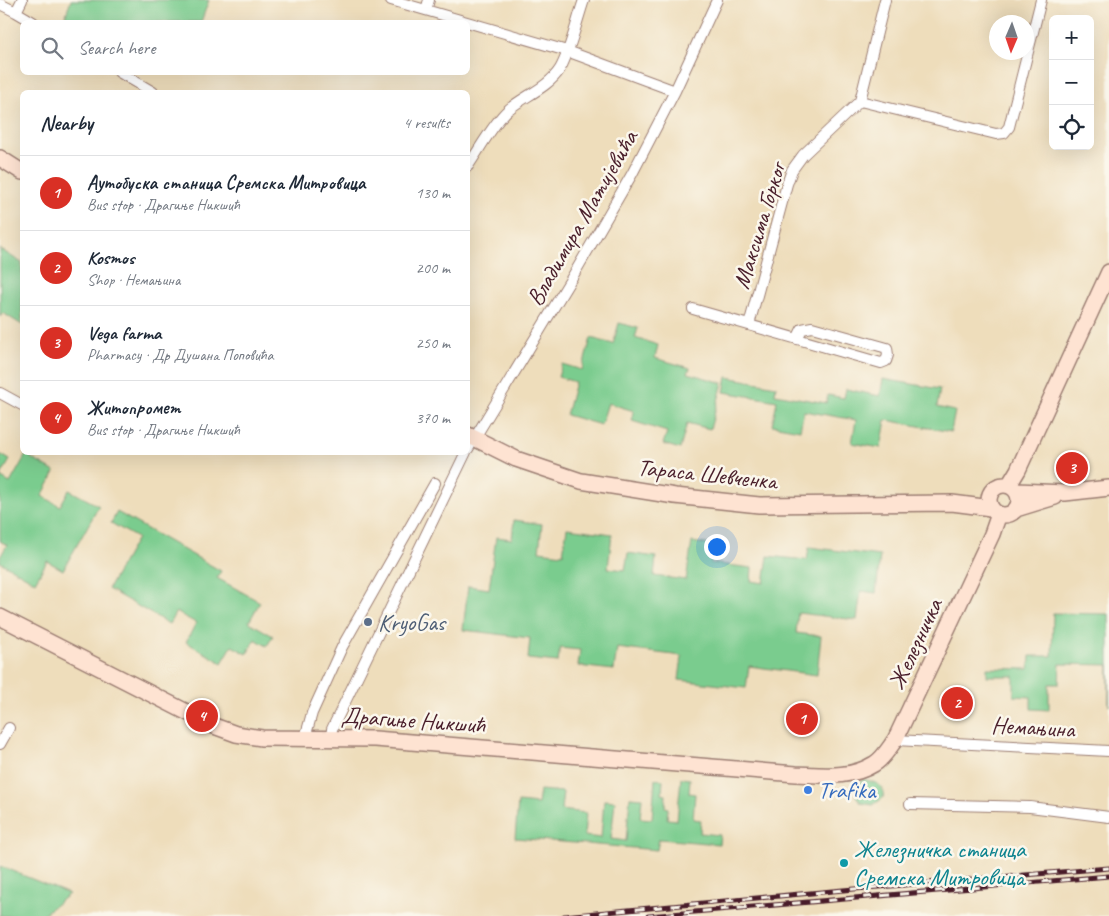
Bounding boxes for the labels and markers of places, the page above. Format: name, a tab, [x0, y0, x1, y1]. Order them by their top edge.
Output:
pin: 3	[1056, 449, 1088, 487]
place label: KryoGas	[378, 607, 447, 637]
marker: KryoGas	[362, 616, 374, 628]
pin: 2	[941, 684, 973, 722]
pin: 4	[186, 697, 218, 735]
pin: 1	[786, 700, 818, 738]
place label: Trafika	[818, 775, 877, 805]
marker: Trafika	[802, 784, 814, 796]
place label: Железничка станица Сремска Митровица	[854, 834, 1027, 892]
marker: Железничка станица Сремска Митровица	[838, 857, 850, 869]

